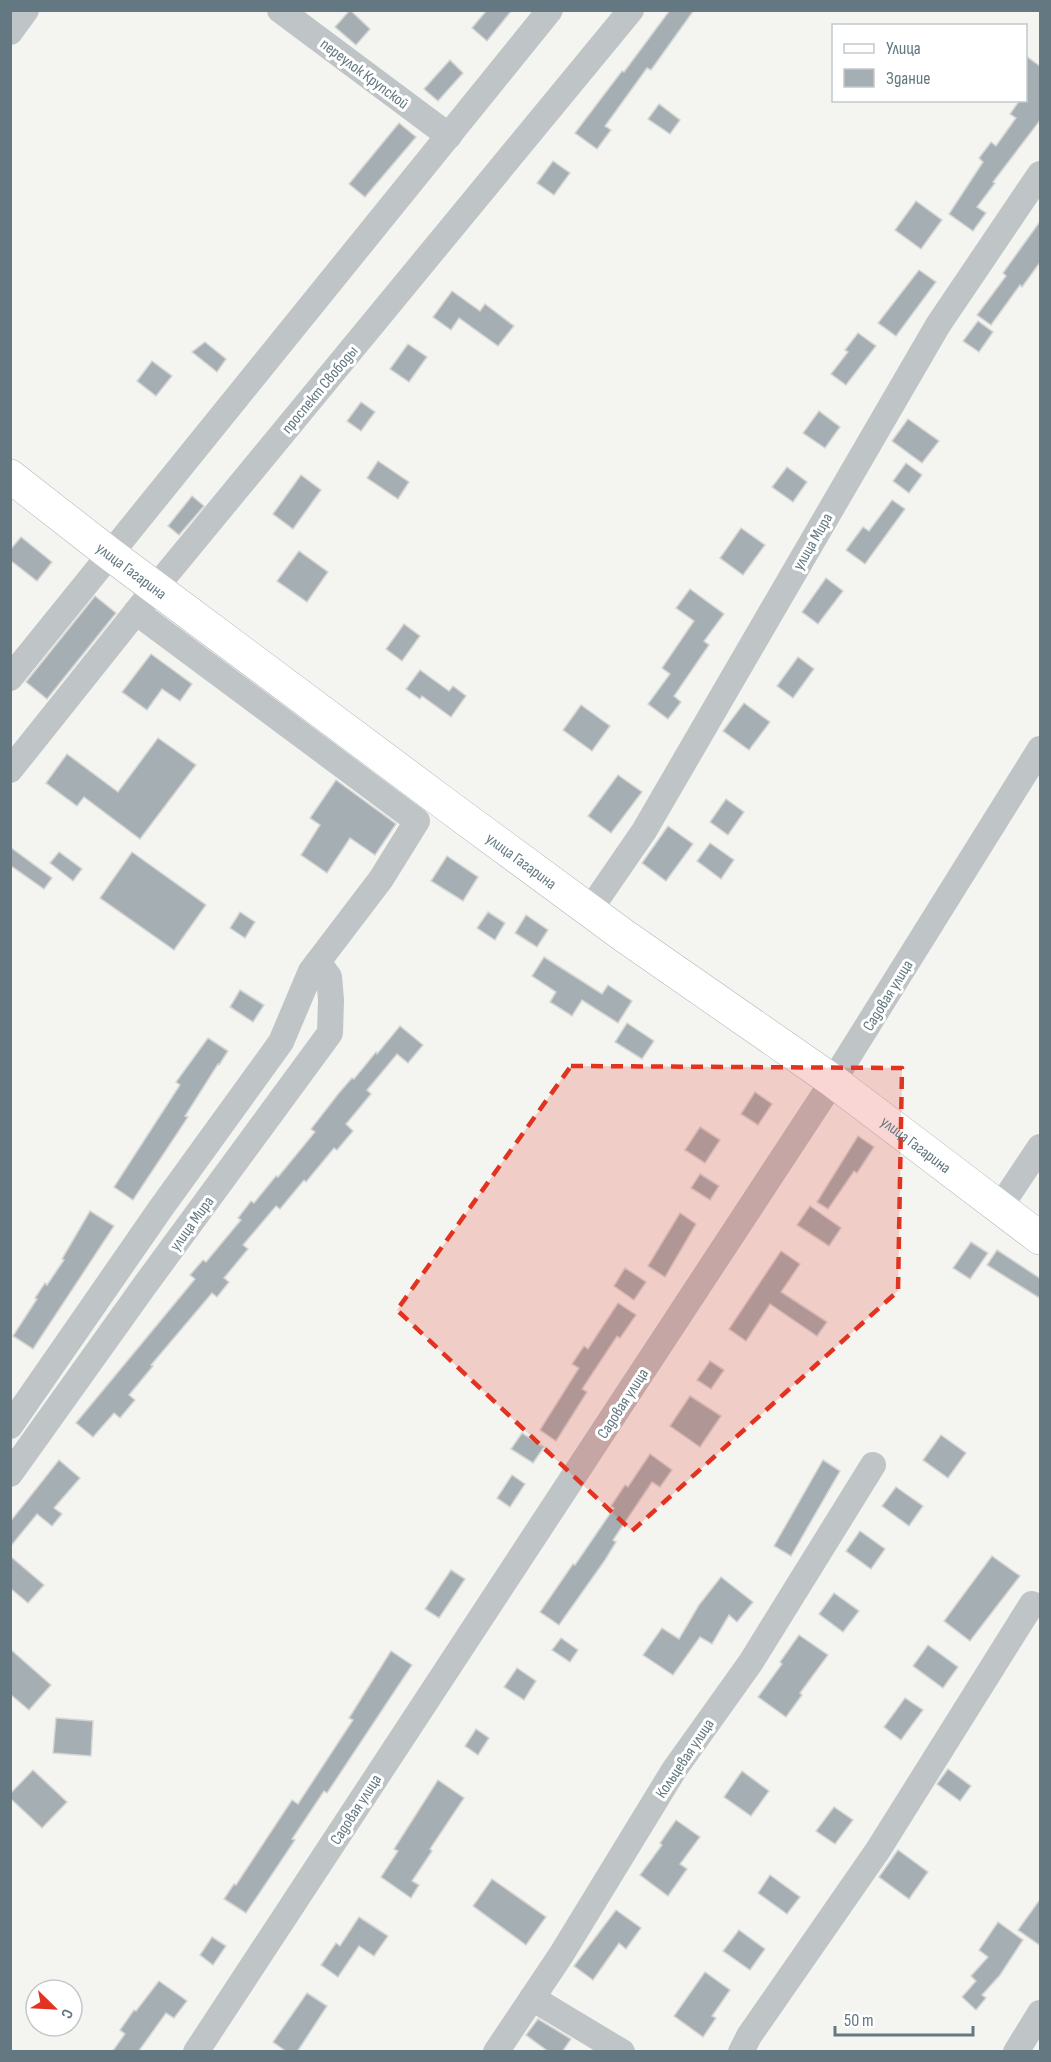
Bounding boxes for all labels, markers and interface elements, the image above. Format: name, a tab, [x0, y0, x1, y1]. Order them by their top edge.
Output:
legend	[832, 24, 1027, 102]
street label: переулок Крупской	[316, 35, 412, 114]
text: Улица	[886, 38, 921, 59]
text: Здание	[886, 68, 931, 89]
street label: проспект Свободы	[278, 342, 362, 438]
street label: улица Мира	[789, 510, 837, 574]
street label: улица Гагарина	[92, 539, 170, 604]
street label: улица Гагарина	[482, 829, 560, 894]
street label: Садовая улица	[859, 957, 917, 1035]
street label: улица Гагарина	[876, 1113, 954, 1178]
street label: улица Мира	[166, 1193, 218, 1255]
street label: Садовая улица	[594, 1365, 653, 1442]
street label: Кольцевая улица	[652, 1716, 719, 1802]
street label: Садовая улица	[327, 1771, 386, 1848]
north arrow	[24, 1978, 84, 2038]
scale bar	[835, 1999, 973, 2037]
text: С	[56, 2006, 77, 2021]
text: 50 m	[844, 2010, 874, 2031]

